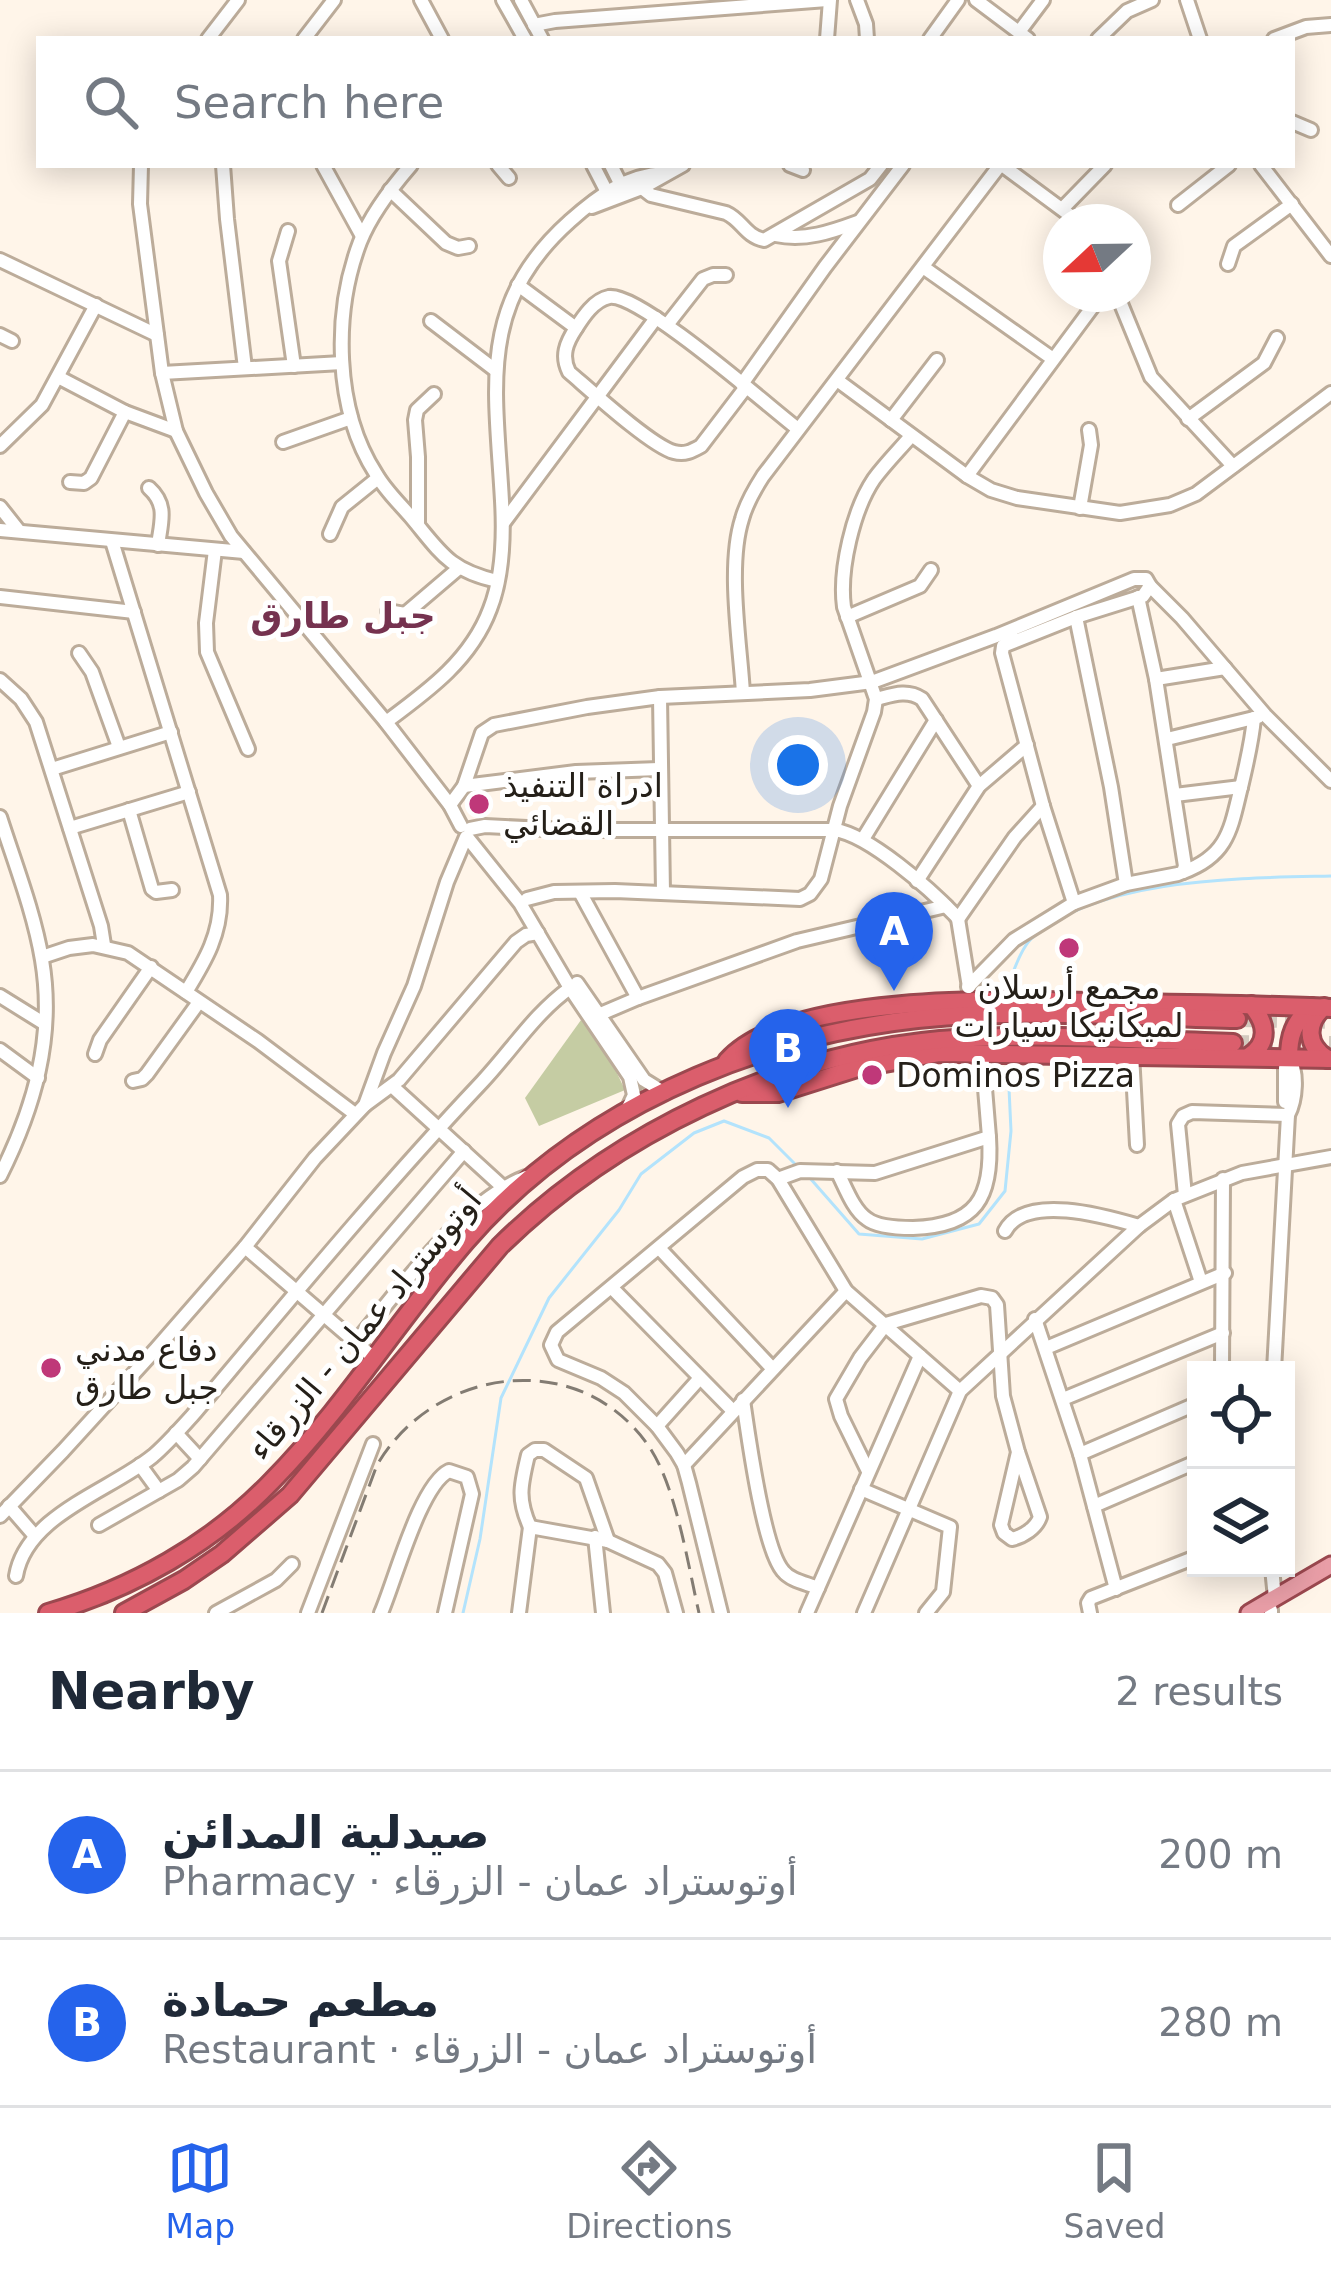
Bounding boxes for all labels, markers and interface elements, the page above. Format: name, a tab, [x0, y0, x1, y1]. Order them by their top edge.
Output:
search box	[36, 36, 1295, 168]
icon: search	[78, 69, 144, 135]
text: Search here	[174, 76, 444, 129]
north arrow	[1043, 204, 1151, 312]
district label: جبل طارق	[250, 595, 436, 637]
your location	[768, 735, 828, 795]
place label: ادراة التنفيذ القضائي	[503, 766, 663, 843]
marker: ادراة التنفيذ القضائي	[466, 791, 492, 817]
pin: A	[855, 892, 933, 991]
marker: مجمع أرسلان لميكانيكا سيارات	[1056, 935, 1082, 961]
place label: مجمع أرسلان لميكانيكا سيارات	[954, 966, 1184, 1045]
pin: B	[749, 1009, 827, 1108]
place label: Dominos Pizza	[896, 1056, 1135, 1095]
marker: Dominos Pizza	[859, 1062, 885, 1088]
street label: أوتوستراد عمان - الزرقاء	[238, 1179, 489, 1468]
place label: دفاع مدني جبل طارق	[75, 1330, 219, 1407]
marker: دفاع مدني جبل طارق	[38, 1355, 64, 1381]
map controls	[1187, 1361, 1295, 1577]
button: locate	[1187, 1361, 1295, 1469]
button: layers	[1187, 1469, 1295, 1577]
text: Nearby	[48, 1662, 255, 1721]
text: 2 results	[1115, 1669, 1283, 1714]
text: صيدلية المدائن	[162, 1806, 489, 1859]
text: A	[72, 1832, 102, 1877]
text: 200 m	[1158, 1832, 1283, 1877]
text: Pharmacy · أوتوستراد عمان - الزرقاء	[162, 1859, 797, 1904]
text: مطعم حمادة	[162, 1974, 439, 2027]
text: B	[72, 2000, 102, 2045]
text: 280 m	[1158, 2000, 1283, 2045]
text: Restaurant · أوتوستراد عمان - الزرقاء	[162, 2027, 817, 2072]
tab: Map	[166, 2135, 235, 2246]
tab: Directions	[566, 2135, 732, 2246]
tab: Saved	[1064, 2135, 1165, 2246]

